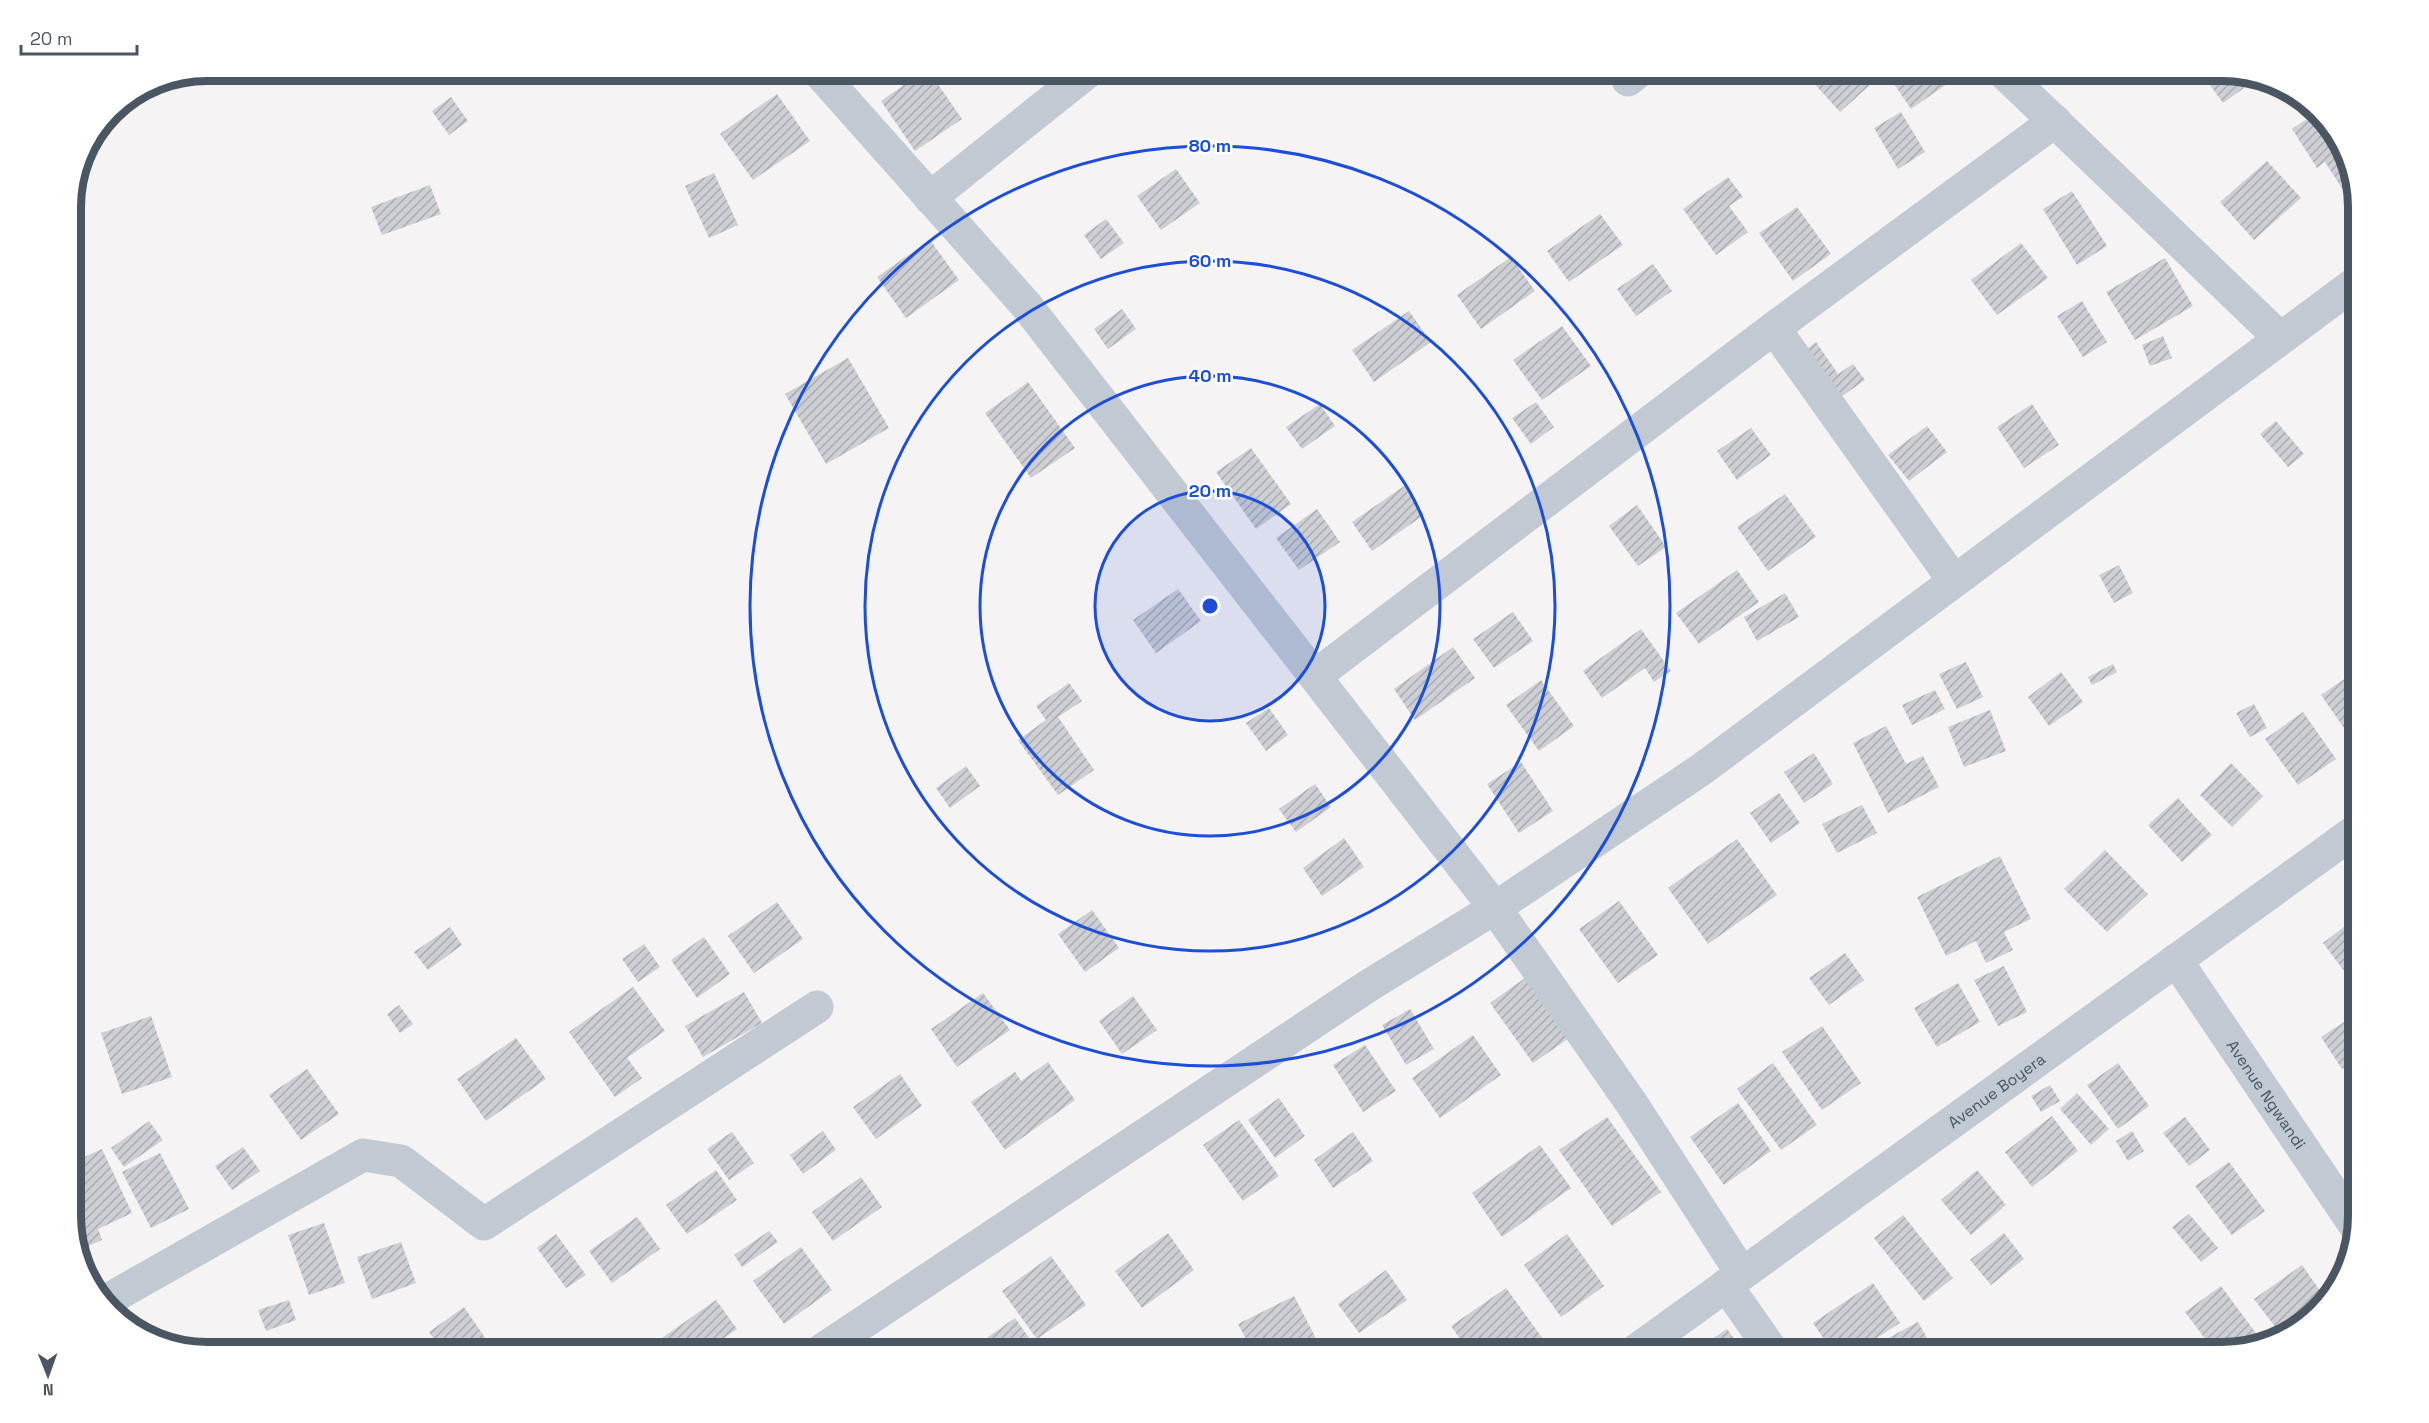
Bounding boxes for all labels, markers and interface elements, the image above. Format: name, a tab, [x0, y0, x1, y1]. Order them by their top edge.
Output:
scale bar	[21, 18, 136, 56]
text: 20 m	[30, 27, 73, 50]
text: 80 m	[1189, 134, 1231, 157]
text: 60 m	[1189, 249, 1231, 272]
text: 40 m	[1188, 364, 1232, 387]
text: 20 m	[1189, 479, 1231, 502]
centre of rings	[1200, 596, 1220, 616]
street label: Avenue Ngwandi	[2222, 1036, 2311, 1153]
street label: Avenue Boyera	[1943, 1048, 2049, 1133]
north arrow	[18, 1345, 78, 1405]
text: N	[43, 1379, 54, 1400]

